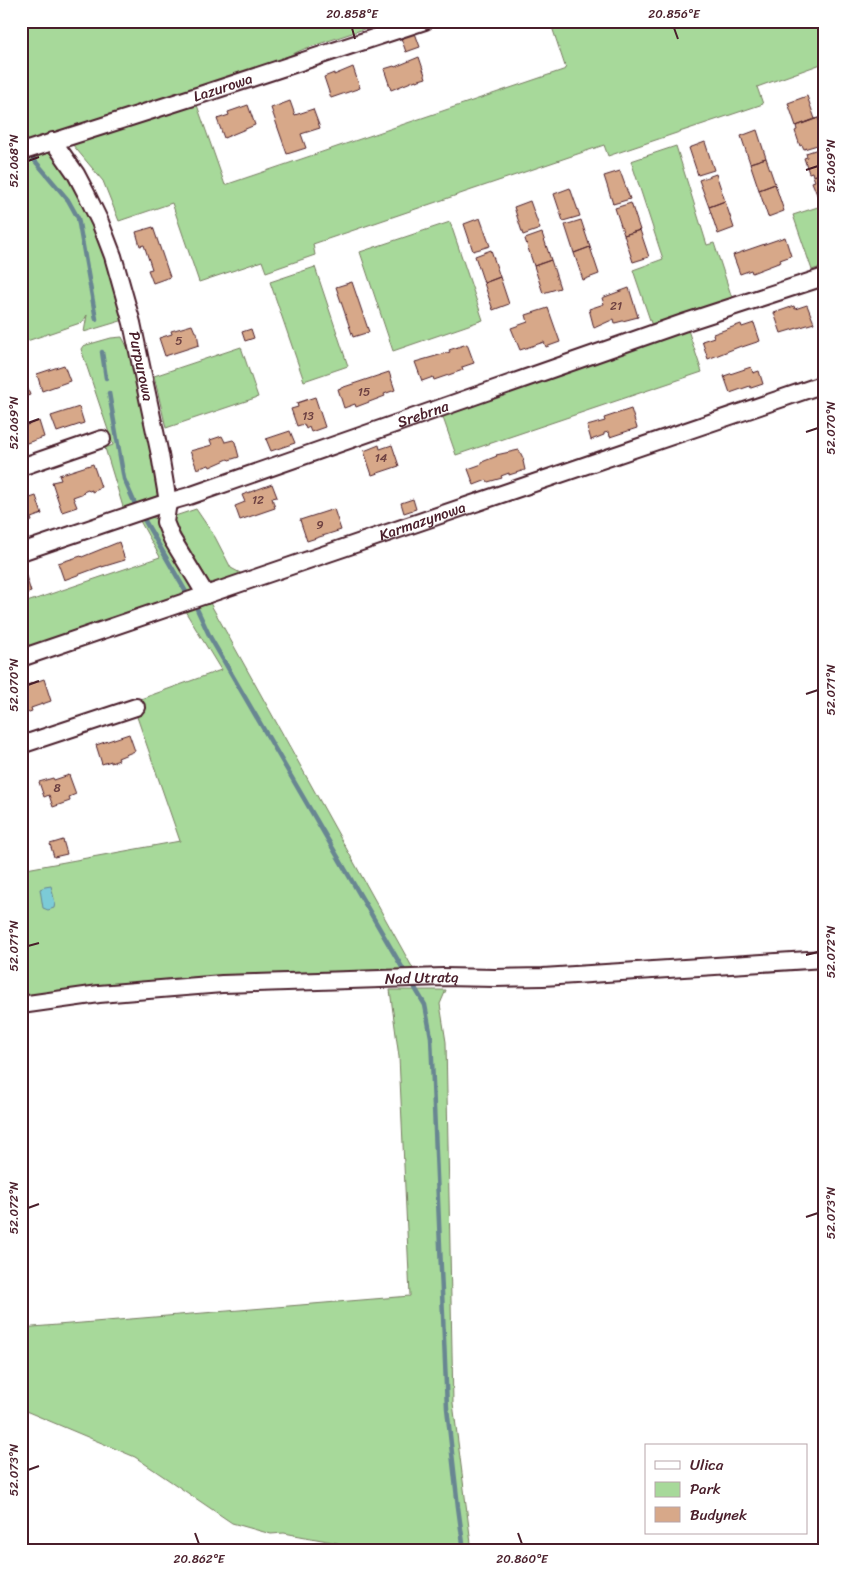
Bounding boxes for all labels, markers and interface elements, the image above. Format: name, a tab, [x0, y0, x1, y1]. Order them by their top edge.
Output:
text: 20.858°E	[326, 3, 379, 25]
text: 20.856°E	[648, 3, 701, 25]
street label: Lazurowa	[190, 65, 256, 109]
text: 52.068°N	[3, 134, 25, 187]
text: 52.069°N	[820, 139, 842, 193]
house number: 21	[610, 295, 622, 317]
street label: Purpurowa	[121, 329, 161, 404]
house number: 5	[175, 330, 183, 352]
house number: 15	[358, 381, 370, 403]
street label: Srebrna	[394, 393, 453, 435]
text: 52.069°N	[3, 396, 25, 450]
text: 52.070°N	[820, 401, 842, 455]
house number: 13	[302, 405, 314, 427]
house number: 14	[375, 447, 388, 469]
house number: 12	[252, 489, 264, 511]
street label: Karmazynowa	[375, 494, 470, 548]
house number: 9	[316, 514, 324, 536]
text: 52.070°N	[3, 658, 25, 712]
text: 52.071°N	[820, 664, 842, 715]
house number: 8	[53, 777, 61, 799]
text: 52.071°N	[3, 920, 25, 971]
text: 52.072°N	[820, 925, 842, 978]
street label: Nad Utratą	[384, 964, 459, 992]
text: 52.072°N	[3, 1181, 25, 1234]
text: 52.073°N	[820, 1186, 842, 1239]
text: 52.073°N	[3, 1443, 25, 1496]
legend	[645, 1444, 808, 1534]
text: Ulica	[690, 1452, 724, 1478]
text: Park	[690, 1476, 721, 1502]
text: Budynek	[690, 1502, 748, 1528]
text: 20.862°E	[174, 1548, 226, 1570]
text: 20.860°E	[496, 1548, 549, 1570]

